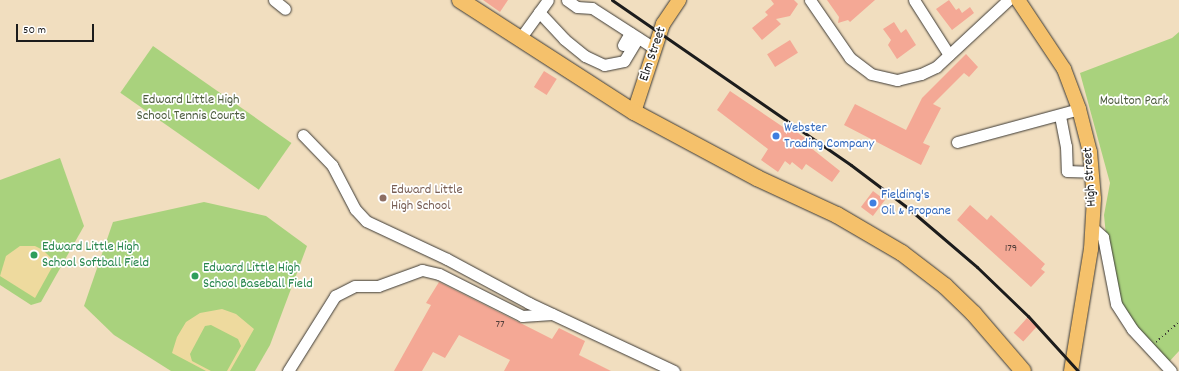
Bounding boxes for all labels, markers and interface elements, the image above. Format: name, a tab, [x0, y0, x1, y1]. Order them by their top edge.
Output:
scale bar	[18, 16, 96, 42]
text: 50 m	[23, 22, 46, 39]
street label: Elm Street	[636, 25, 670, 83]
park label: Edward Little High School Tennis Courts	[136, 92, 246, 124]
park label: Moulton Park	[1100, 93, 1168, 109]
place label: Webster Trading Company	[784, 120, 874, 152]
marker: Webster Trading Company	[771, 131, 781, 141]
street label: High Street	[1080, 147, 1100, 207]
place label: Edward Little High School	[391, 182, 463, 214]
place label: Fielding's Oil & Propane	[881, 187, 951, 220]
marker: Edward Little High School	[378, 193, 388, 203]
marker: Fielding's Oil & Propane	[868, 198, 878, 208]
place label: Edward Little High School Softball Field	[42, 239, 149, 272]
house number: 179	[1005, 242, 1017, 256]
marker: Edward Little High School Softball Field	[29, 250, 39, 260]
place label: Edward Little High School Baseball Field	[203, 260, 313, 292]
marker: Edward Little High School Baseball Field	[190, 271, 200, 281]
house number: 77	[495, 318, 505, 332]

